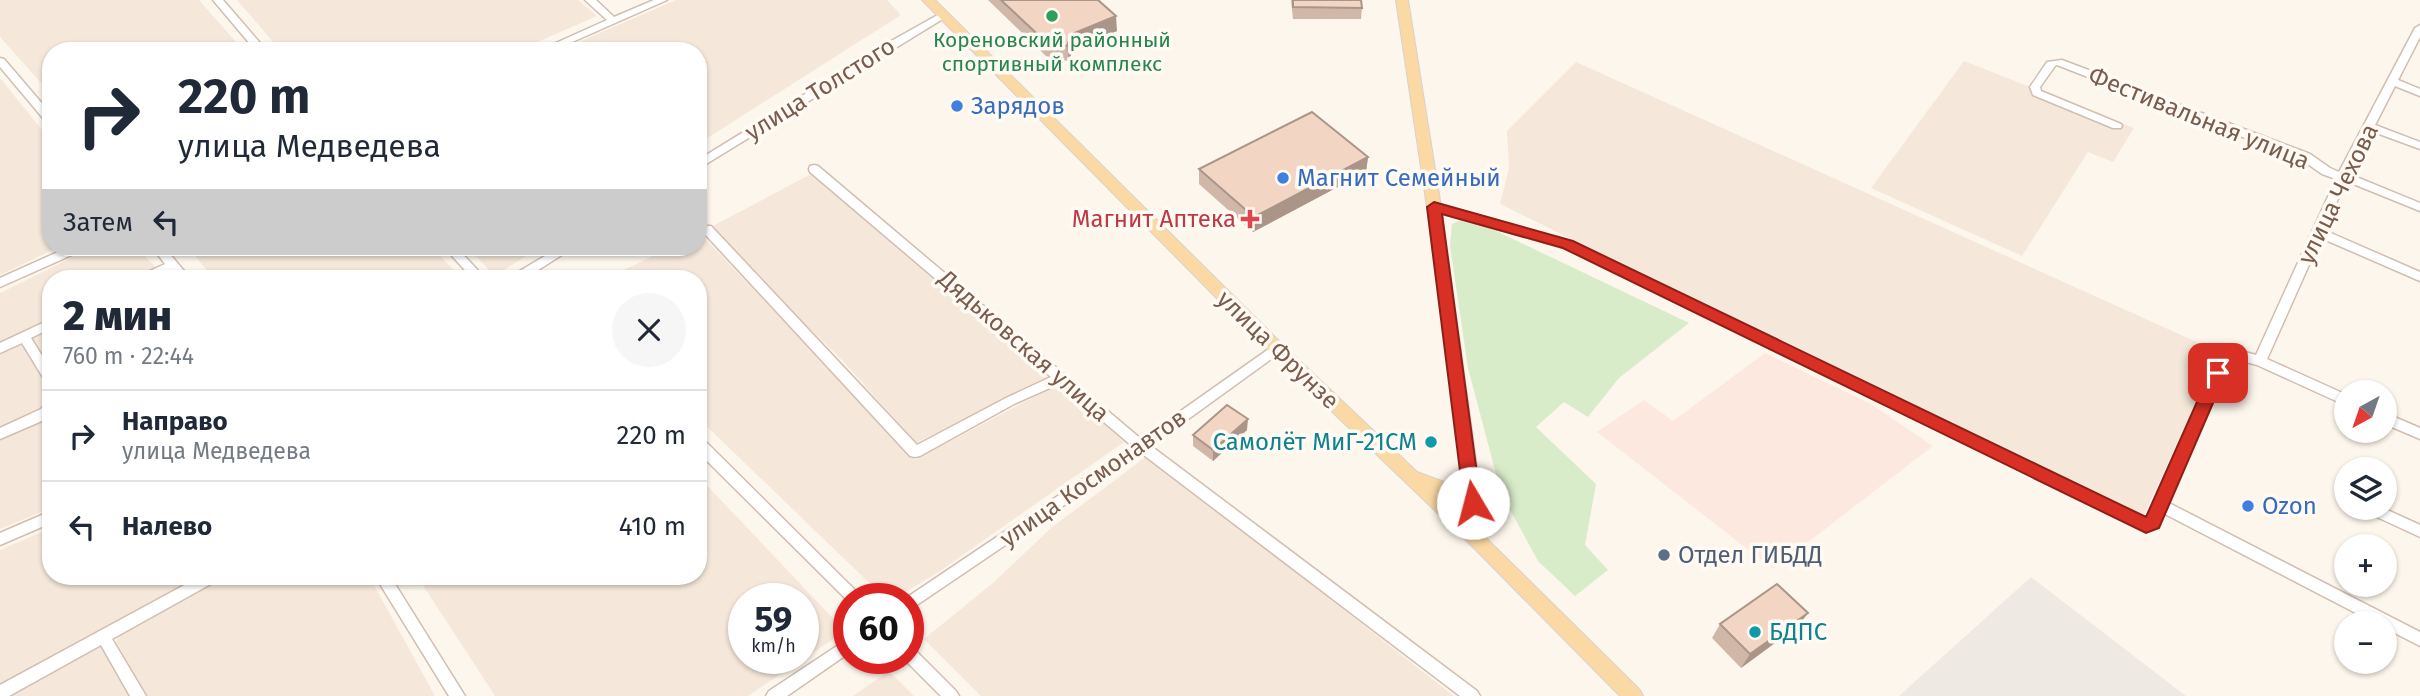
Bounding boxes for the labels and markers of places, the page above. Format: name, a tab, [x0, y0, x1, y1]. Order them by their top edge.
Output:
marker: Кореновский районный спортивный комплекс	[1044, 8, 1060, 24]
place label: Кореновский районный спортивный комплекс	[933, 27, 1171, 77]
place label: Зарядов	[971, 92, 1065, 120]
marker: Зарядов	[949, 98, 965, 114]
place label: Магнит Семейный	[1297, 164, 1501, 192]
marker: Магнит Семейный	[1275, 170, 1291, 186]
place label: Магнит Аптека	[1072, 205, 1236, 233]
marker: Магнит Аптека	[1242, 211, 1258, 227]
pin	[2188, 343, 2248, 403]
place label: Самолёт МиГ-21СМ	[1213, 428, 1417, 456]
marker: Самолёт МиГ-21СМ	[1423, 434, 1439, 450]
place label: Ozon	[2262, 492, 2317, 520]
marker: Ozon	[2240, 498, 2256, 514]
place label: Отдел ГИБДД	[1678, 541, 1822, 569]
marker: Отдел ГИБДД	[1656, 547, 1672, 563]
place label: БДПС	[1769, 618, 1827, 646]
marker: БДПС	[1747, 624, 1763, 640]

